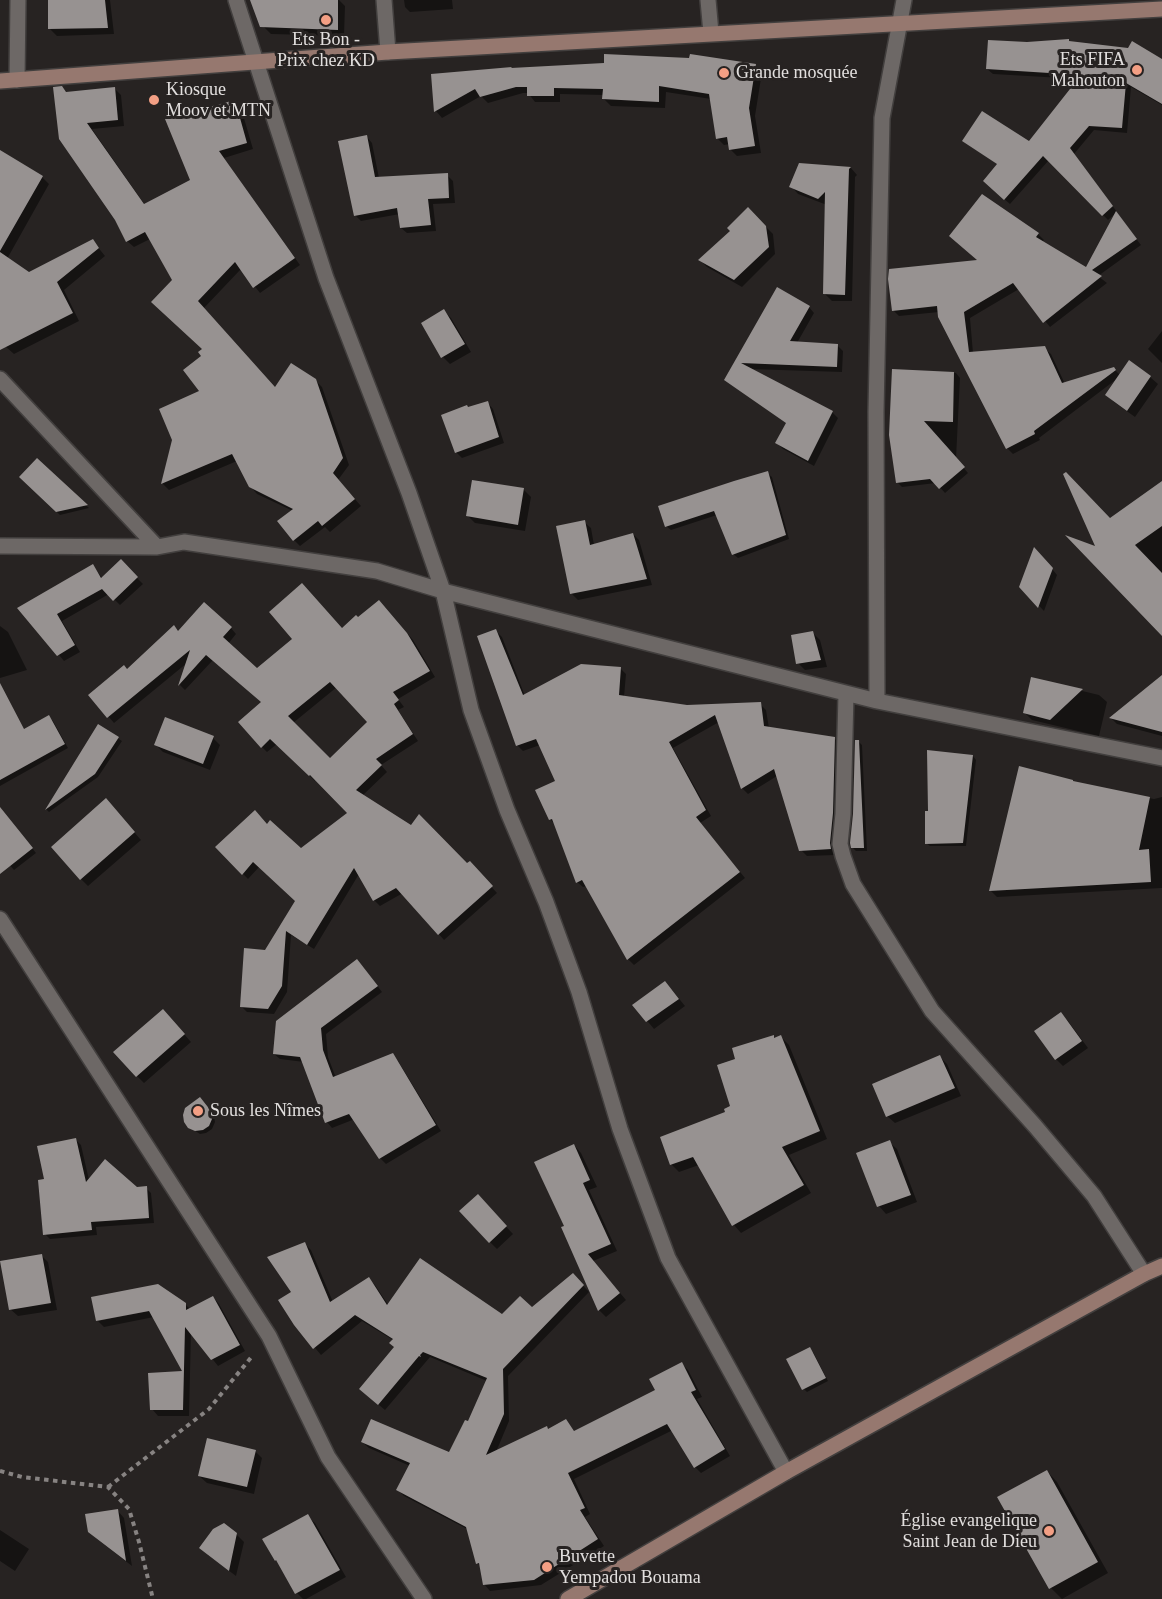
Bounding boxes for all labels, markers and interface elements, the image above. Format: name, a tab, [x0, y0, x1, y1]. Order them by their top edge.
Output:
marker: Ets Bon - Prix chez KD	[319, 13, 333, 27]
place label: Ets Bon - Prix chez KD	[277, 29, 375, 72]
place label: Ets FIFA Mahouton	[1051, 49, 1125, 92]
place label: Grande mosquée	[736, 62, 857, 84]
marker: Ets FIFA Mahouton	[1130, 63, 1144, 77]
marker: Grande mosquée	[717, 66, 731, 80]
place label: Kiosque Moov et MTN	[166, 79, 271, 122]
marker: Kiosque Moov et MTN	[147, 93, 161, 107]
place label: Sous les Nîmes	[210, 1100, 321, 1122]
marker: Sous les Nîmes	[191, 1104, 205, 1118]
place label: Église evangelique Saint Jean de Dieu	[901, 1510, 1037, 1552]
marker: Église evangelique Saint Jean de Dieu	[1042, 1524, 1056, 1538]
place label: Buvette Yempadou Bouama	[559, 1546, 701, 1588]
marker: Buvette Yempadou Bouama	[540, 1560, 554, 1574]

